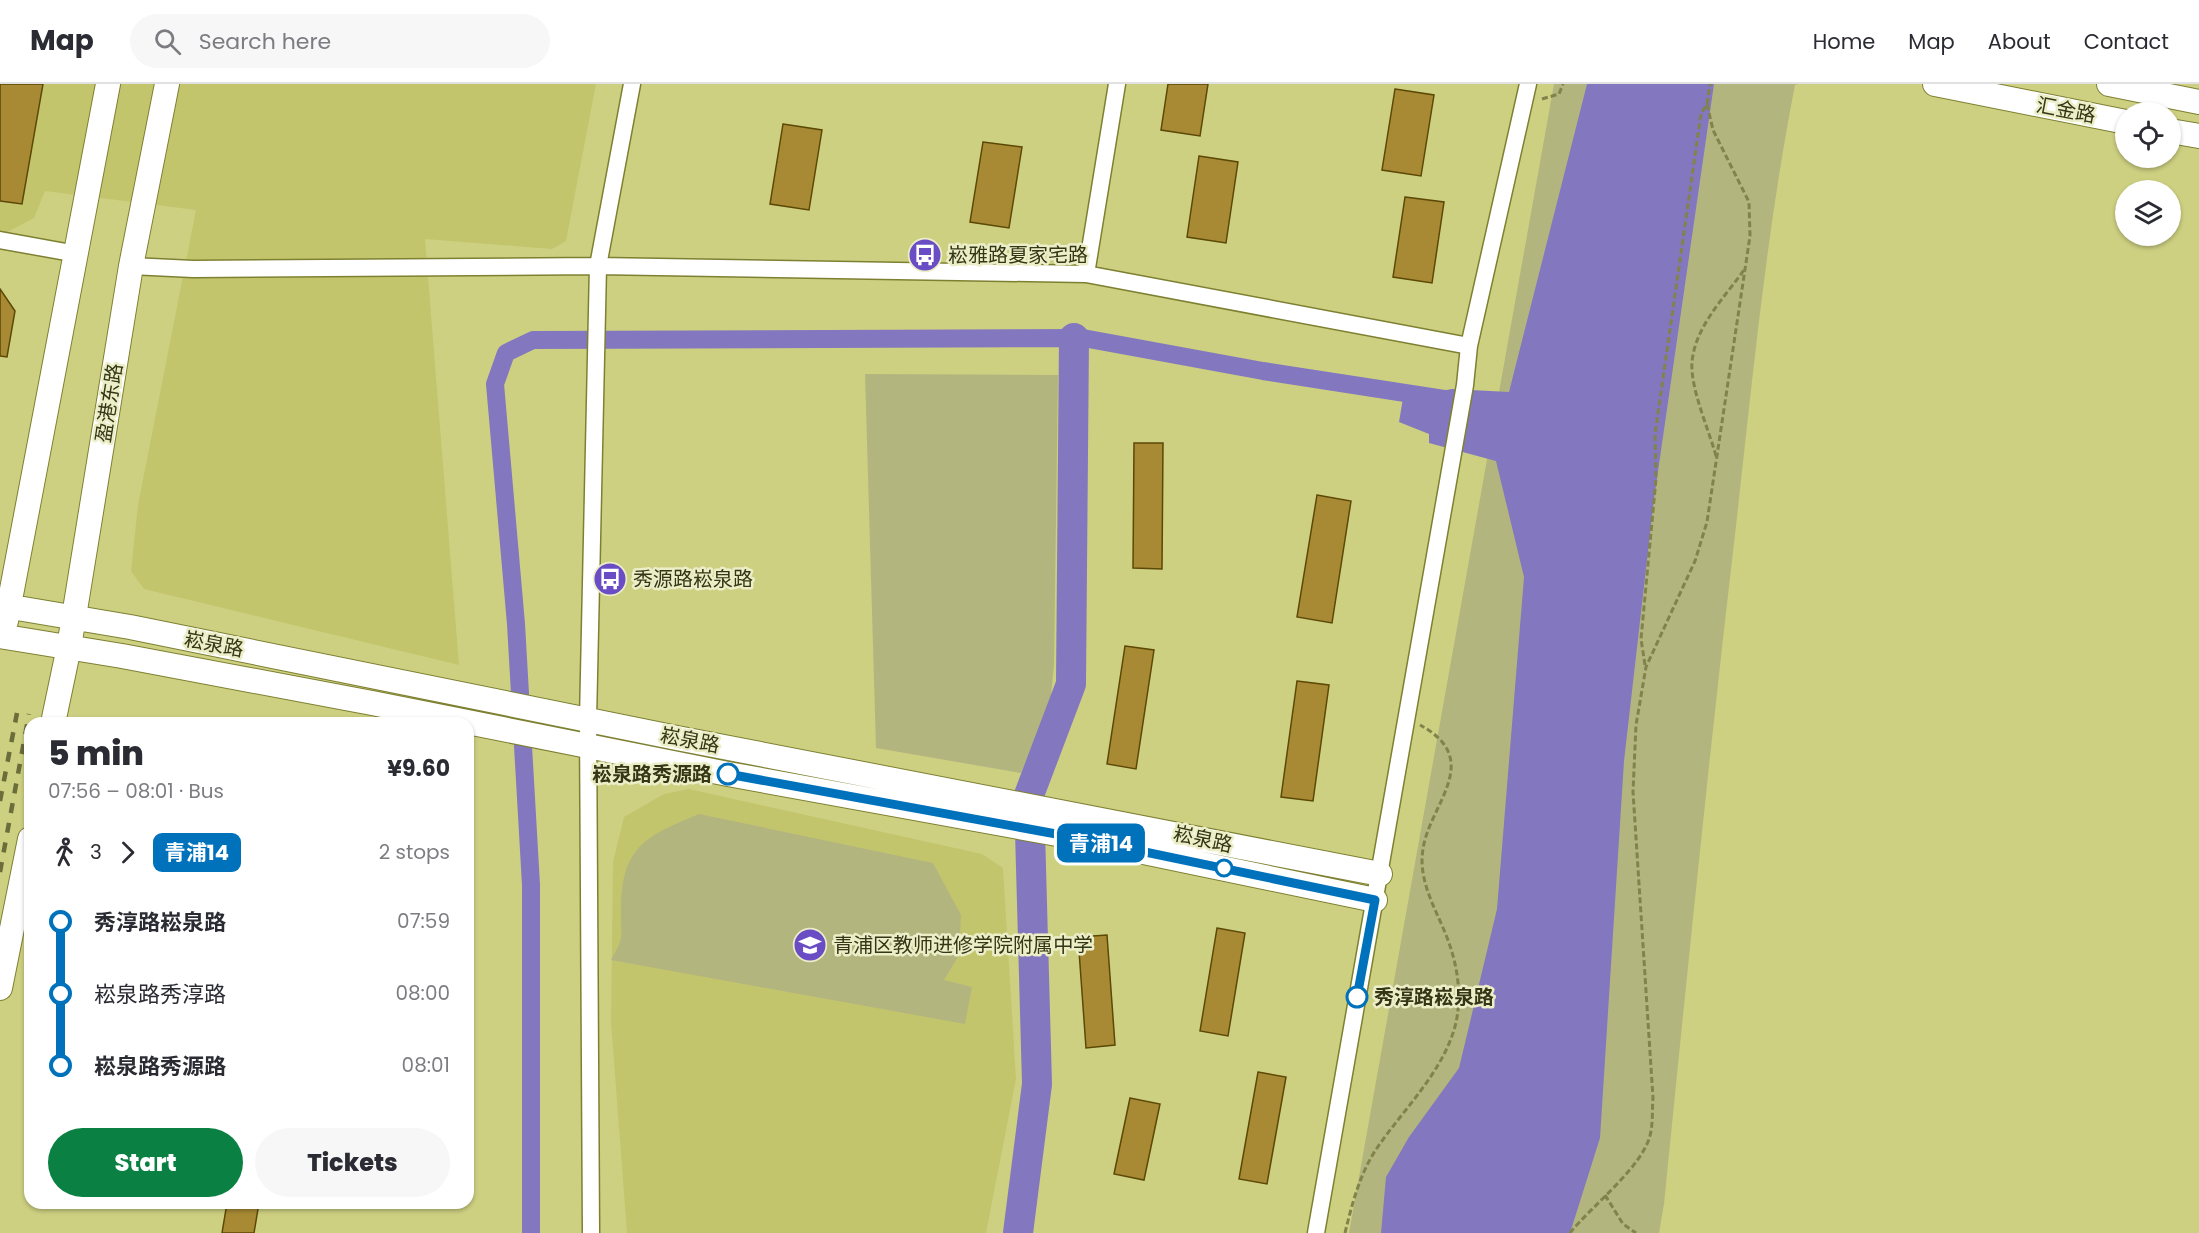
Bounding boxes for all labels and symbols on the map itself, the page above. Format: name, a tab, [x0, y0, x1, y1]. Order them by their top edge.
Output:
street label: 汇金路	[2034, 91, 2098, 129]
bus stop icon: 崧雅路夏家宅路	[907, 237, 943, 273]
place label: 崧雅路夏家宅路	[948, 241, 1088, 269]
street label: 盈港东路	[89, 361, 129, 445]
bus stop icon: 秀源路崧泉路	[592, 561, 628, 597]
place label: 秀源路崧泉路	[633, 565, 753, 593]
street label: 崧泉路	[182, 625, 246, 663]
street label: 崧泉路	[658, 721, 722, 759]
place label: 崧泉路秀源路	[592, 760, 712, 788]
marker: 崧泉路秀源路	[717, 763, 739, 785]
street label: 崧泉路	[1171, 819, 1235, 859]
line badge: 青浦14	[1059, 824, 1143, 862]
unlabelled marker	[1215, 859, 1233, 877]
school or university icon: 青浦区教师进修学院附属中学	[792, 927, 828, 963]
place label: 青浦区教师进修学院附属中学	[833, 931, 1093, 959]
place label: 秀淳路崧泉路	[1374, 983, 1494, 1011]
marker: 秀淳路崧泉路	[1346, 986, 1368, 1008]

